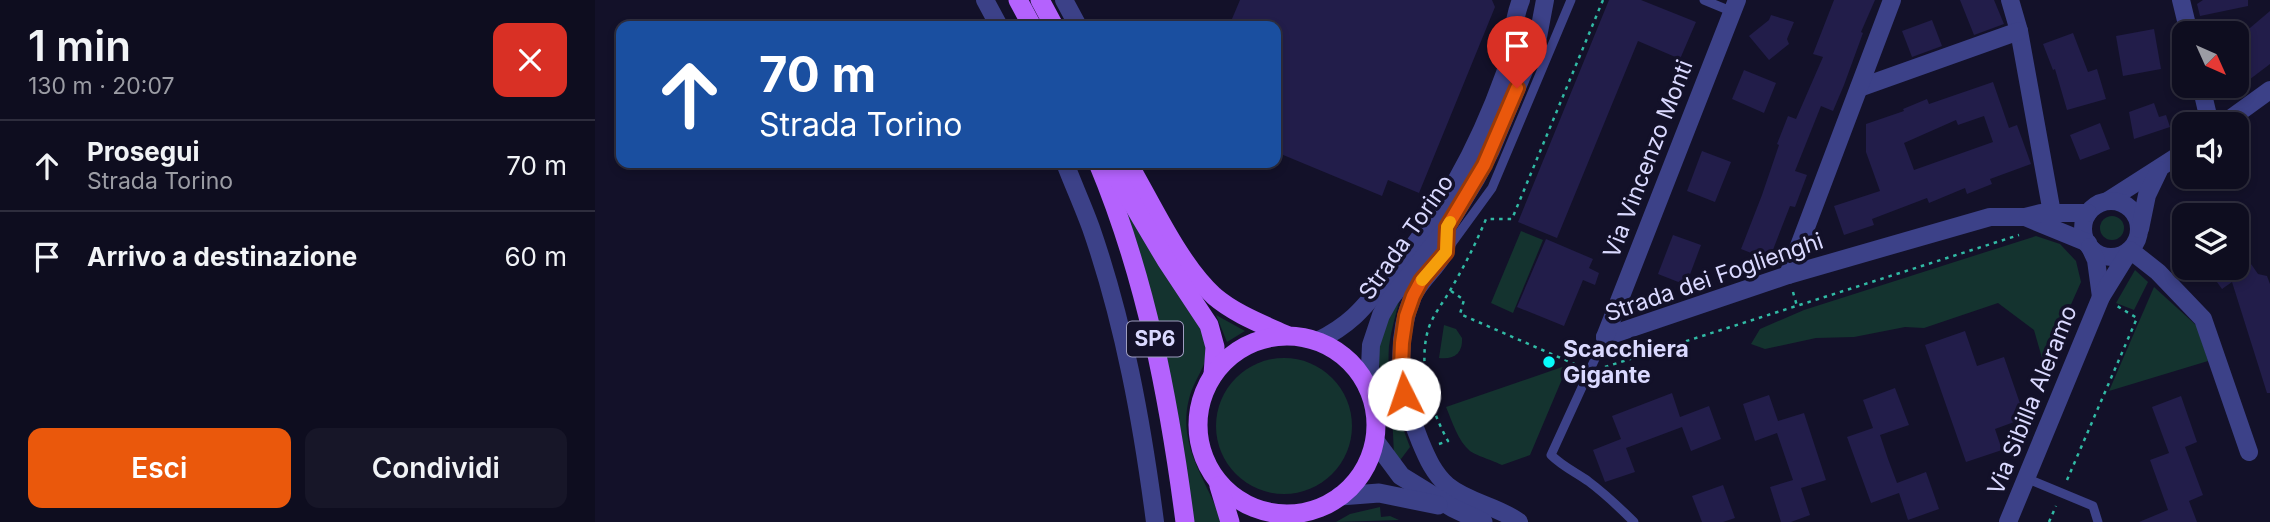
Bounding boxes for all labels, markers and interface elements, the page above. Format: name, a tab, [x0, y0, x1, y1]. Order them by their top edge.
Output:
pin	[1487, 16, 1547, 88]
text: 1 min	[28, 20, 131, 71]
north arrow	[2172, 21, 2249, 98]
map controls	[2172, 21, 2249, 280]
button: close	[493, 23, 567, 97]
icon: arrive	[1498, 27, 1536, 65]
text: 70 m	[759, 45, 876, 104]
icon: ahead	[644, 49, 735, 140]
street label: Via Vincenzo Monti	[1597, 56, 1699, 262]
text: 130 m · 20:07	[28, 72, 175, 100]
text: Strada Torino	[759, 105, 962, 144]
button: sound	[2172, 112, 2249, 189]
text: Prosegui	[87, 136, 199, 167]
icon: ahead	[28, 147, 66, 185]
text: 70 m	[506, 150, 567, 181]
text: Strada Torino	[87, 167, 233, 195]
street label: Strada Torino	[1353, 169, 1459, 305]
button: layers	[2172, 203, 2249, 280]
street label: Strada dei Foglienghi	[1601, 227, 1827, 327]
icon: arrive	[28, 238, 66, 276]
text: Arrivo a destinazione	[87, 241, 357, 272]
text: 60 m	[504, 241, 567, 272]
street label: Via Sibilla Aleramo	[1981, 301, 2083, 499]
road number: SP6	[1127, 322, 1183, 356]
place label: Scacchiera Gigante	[1563, 335, 1689, 389]
marker: Scacchiera Gigante	[1541, 354, 1557, 370]
position arrow	[1367, 357, 1441, 431]
button: Esci	[28, 428, 291, 508]
button: Condividi	[305, 428, 567, 508]

